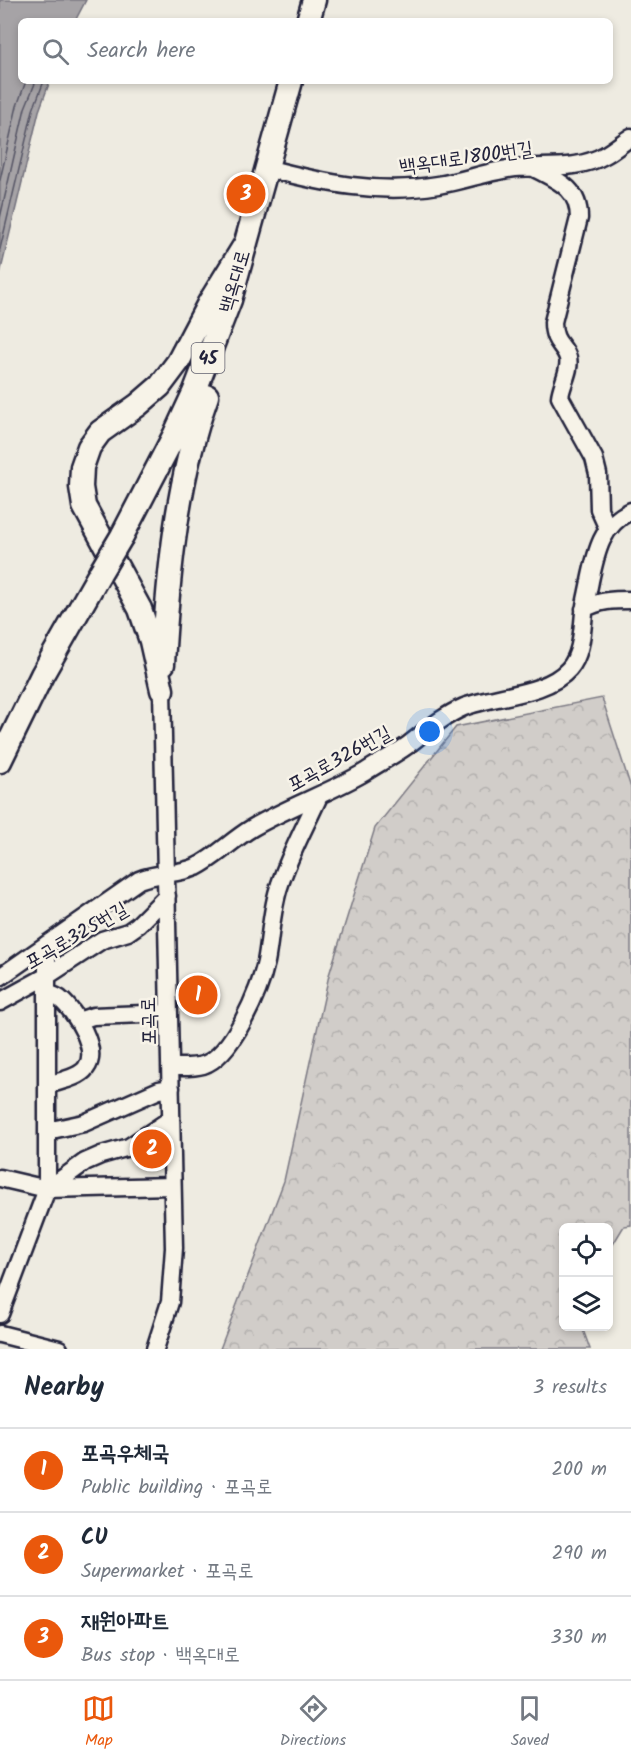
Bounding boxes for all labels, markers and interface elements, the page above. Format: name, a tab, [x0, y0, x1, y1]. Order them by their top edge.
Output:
search box	[18, 18, 613, 84]
text: Search here	[87, 34, 195, 69]
icon: search	[39, 35, 72, 68]
street label: 백옥대로1800번길	[397, 134, 535, 184]
pin: 3	[226, 172, 266, 216]
street label: 백옥대로	[212, 246, 260, 317]
road number: 45	[192, 343, 224, 373]
your location	[415, 717, 444, 746]
street label: 포곡로326번길	[282, 718, 398, 802]
street label: 포곡로325번길	[20, 894, 134, 979]
pin: 1	[178, 972, 218, 1018]
street label: 포곡로	[134, 997, 166, 1045]
pin: 2	[132, 1126, 172, 1172]
map controls	[559, 1223, 613, 1331]
button: locate	[559, 1223, 613, 1277]
button: layers	[559, 1277, 613, 1331]
text: Nearby	[24, 1367, 104, 1409]
text: 3 results	[533, 1372, 607, 1404]
text: 포곡우체국	[81, 1437, 170, 1472]
text: 1	[40, 1454, 47, 1486]
text: 200 m	[551, 1454, 607, 1486]
text: Public building · 포곡로	[81, 1472, 272, 1504]
text: CU	[81, 1521, 108, 1556]
text: 2	[38, 1538, 49, 1570]
text: 290 m	[552, 1538, 607, 1570]
text: Supermarket · 포곡로	[81, 1556, 254, 1588]
text: 재원아파트	[81, 1605, 170, 1640]
text: 3	[38, 1622, 49, 1654]
text: 330 m	[550, 1622, 607, 1654]
text: Bus stop · 백옥대로	[81, 1640, 240, 1672]
tab: Map	[82, 1692, 115, 1753]
tab: Directions	[280, 1692, 346, 1753]
tab: Saved	[511, 1692, 549, 1753]

